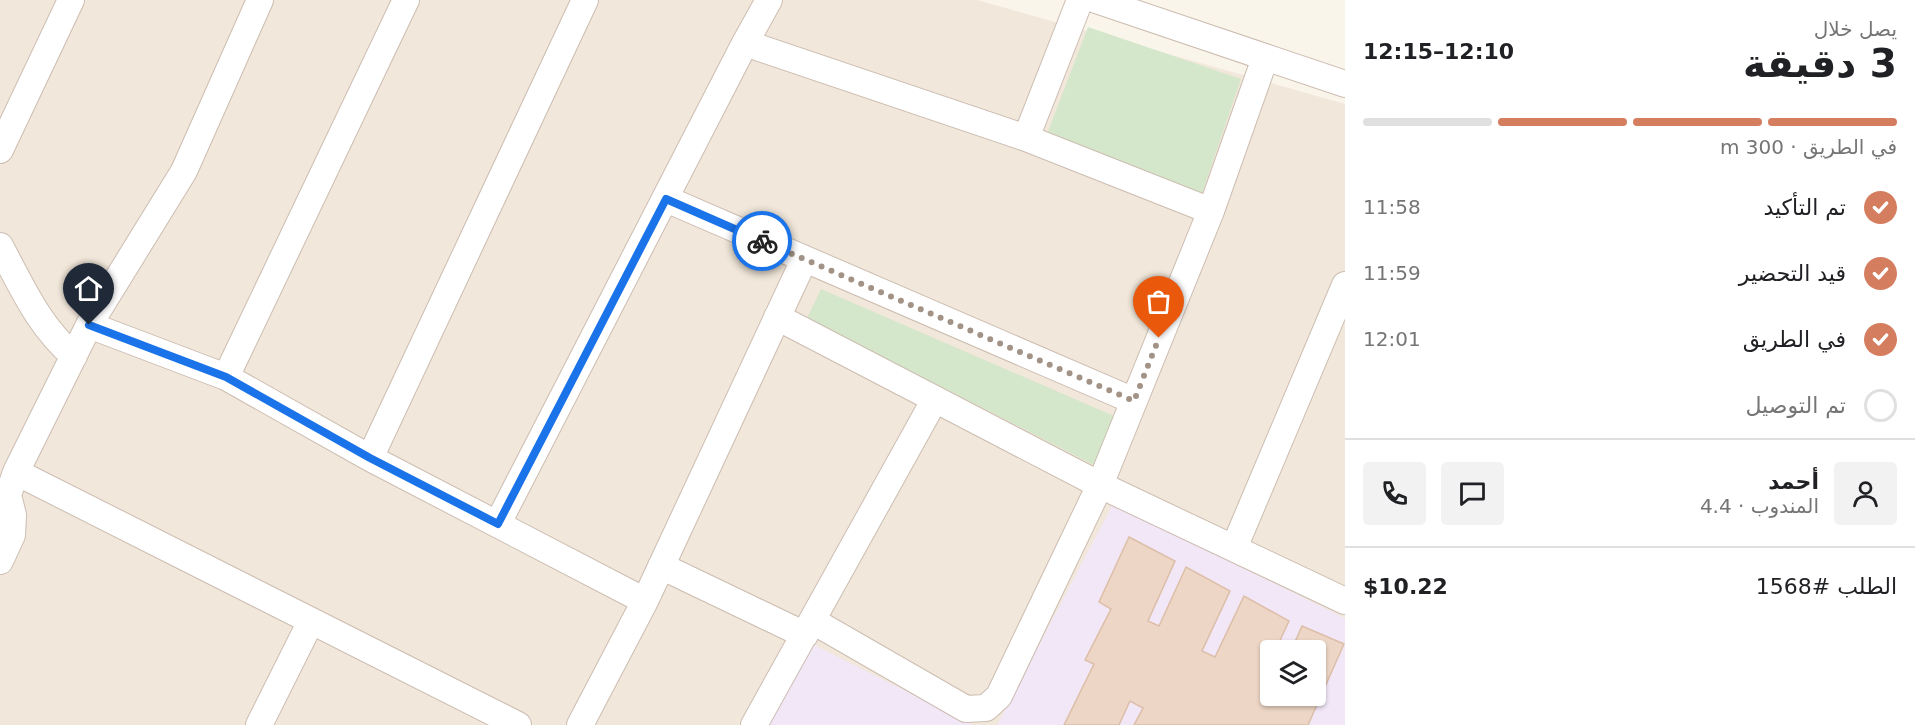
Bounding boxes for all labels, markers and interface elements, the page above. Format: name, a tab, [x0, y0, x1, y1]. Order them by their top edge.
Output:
text: يصل خلال	[1814, 17, 1897, 41]
text: 12:10–12:15	[1363, 39, 1514, 64]
text: 3 دقيقة	[1743, 41, 1897, 86]
text: في الطريق · 300 m	[1720, 135, 1897, 159]
icon: check	[1864, 191, 1897, 224]
text: 11:58	[1363, 195, 1421, 219]
text: تم التأكيد	[1763, 195, 1846, 220]
courier	[732, 211, 792, 271]
icon: bike	[746, 225, 779, 258]
icon: check	[1864, 257, 1897, 290]
text: 11:59	[1363, 261, 1421, 285]
text: قيد التحضير	[1739, 261, 1846, 286]
pin	[63, 263, 114, 325]
icon: home	[72, 272, 105, 305]
pin	[1133, 276, 1184, 338]
icon: bag	[1142, 285, 1175, 318]
icon: check	[1864, 323, 1897, 356]
text: 12:01	[1363, 327, 1421, 351]
text: في الطريق	[1743, 327, 1846, 352]
text: تم التوصيل	[1745, 393, 1846, 418]
button: phone	[1363, 462, 1426, 525]
button: chat	[1441, 462, 1504, 525]
button: person	[1834, 462, 1897, 525]
text: أحمد	[1768, 469, 1819, 494]
text: المندوب · 4.4	[1700, 494, 1819, 518]
text: $10.22	[1363, 574, 1448, 599]
text: الطلب #1568	[1756, 574, 1897, 599]
map controls	[1260, 640, 1326, 706]
button: layers	[1260, 640, 1326, 706]

